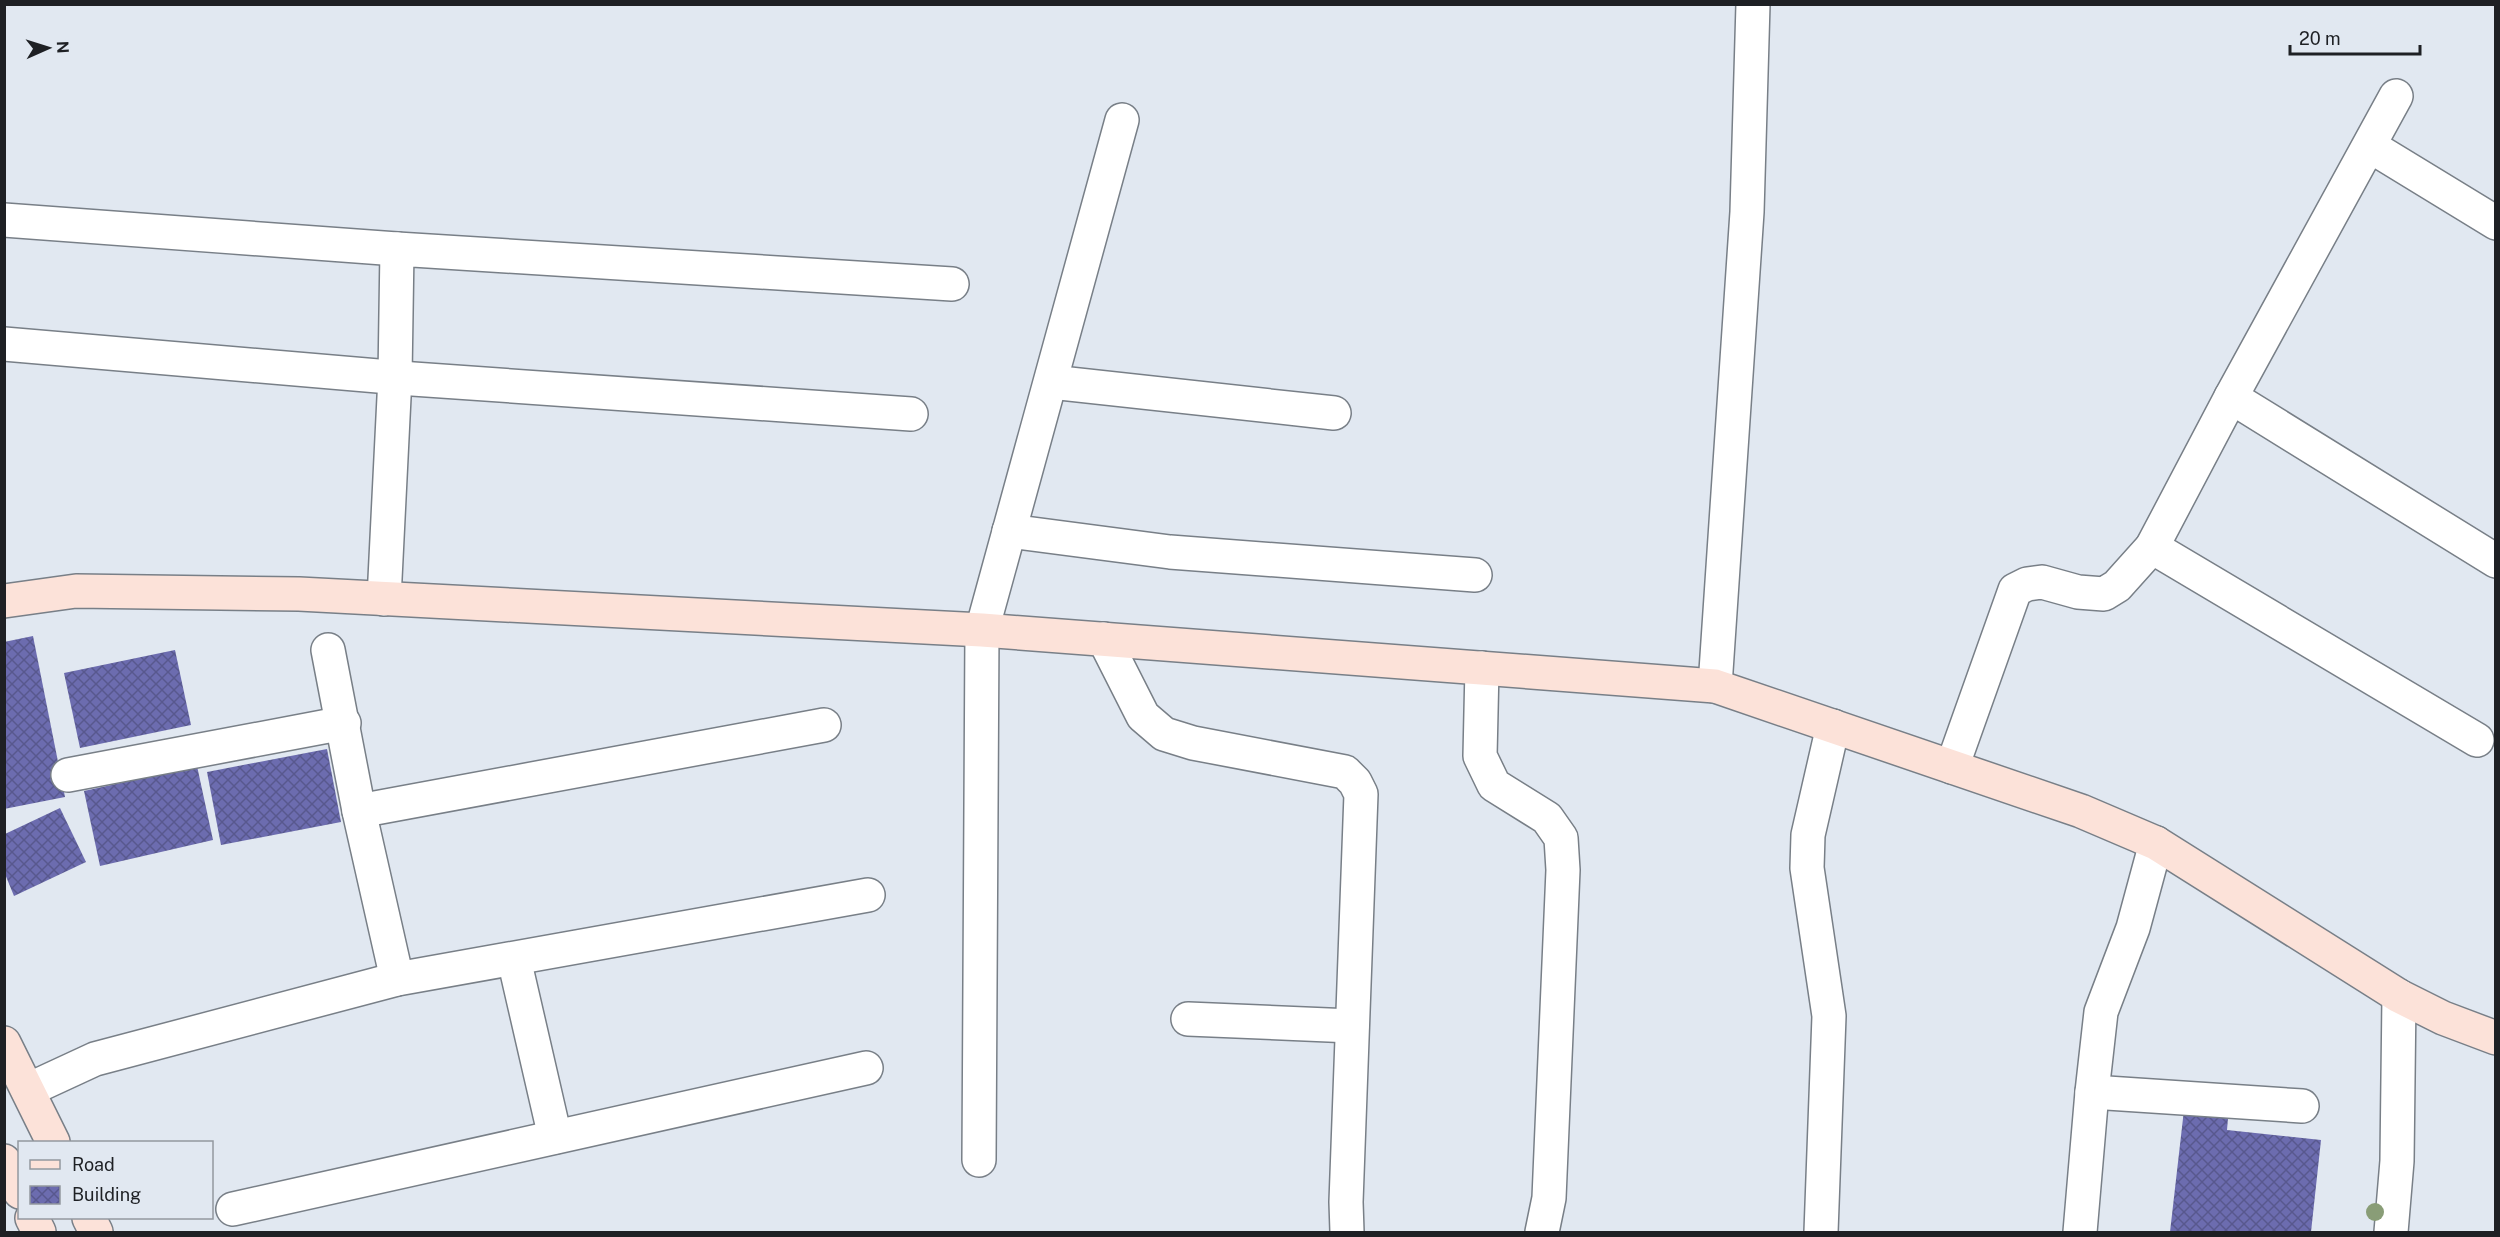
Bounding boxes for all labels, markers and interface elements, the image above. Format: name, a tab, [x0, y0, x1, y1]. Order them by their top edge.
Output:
north arrow	[18, 18, 78, 78]
scale bar	[2290, 18, 2420, 56]
text: 20 m	[2299, 28, 2341, 49]
text: N	[53, 40, 72, 54]
legend	[18, 1141, 213, 1219]
text: Road	[72, 1154, 115, 1175]
text: Building	[72, 1184, 141, 1205]

